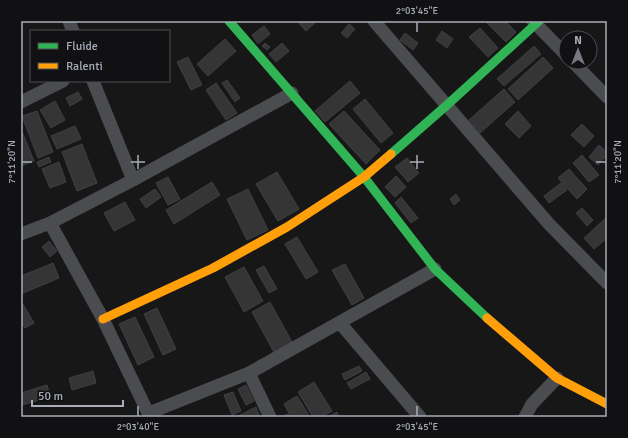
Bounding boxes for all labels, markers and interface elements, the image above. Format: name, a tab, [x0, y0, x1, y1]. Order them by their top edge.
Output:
text: 2°03'45"E	[396, 5, 438, 17]
legend	[30, 30, 170, 82]
north arrow	[558, 30, 598, 70]
text: N	[574, 34, 582, 47]
text: Fluide	[66, 39, 98, 54]
text: Ralenti	[66, 59, 103, 74]
text: 7°11'20"N	[6, 140, 18, 184]
text: 7°11'20"N	[612, 140, 624, 184]
scale bar	[32, 382, 123, 408]
text: 50 m	[38, 389, 63, 404]
text: 2°03'40"E	[117, 421, 159, 433]
text: 2°03'45"E	[396, 421, 438, 433]

